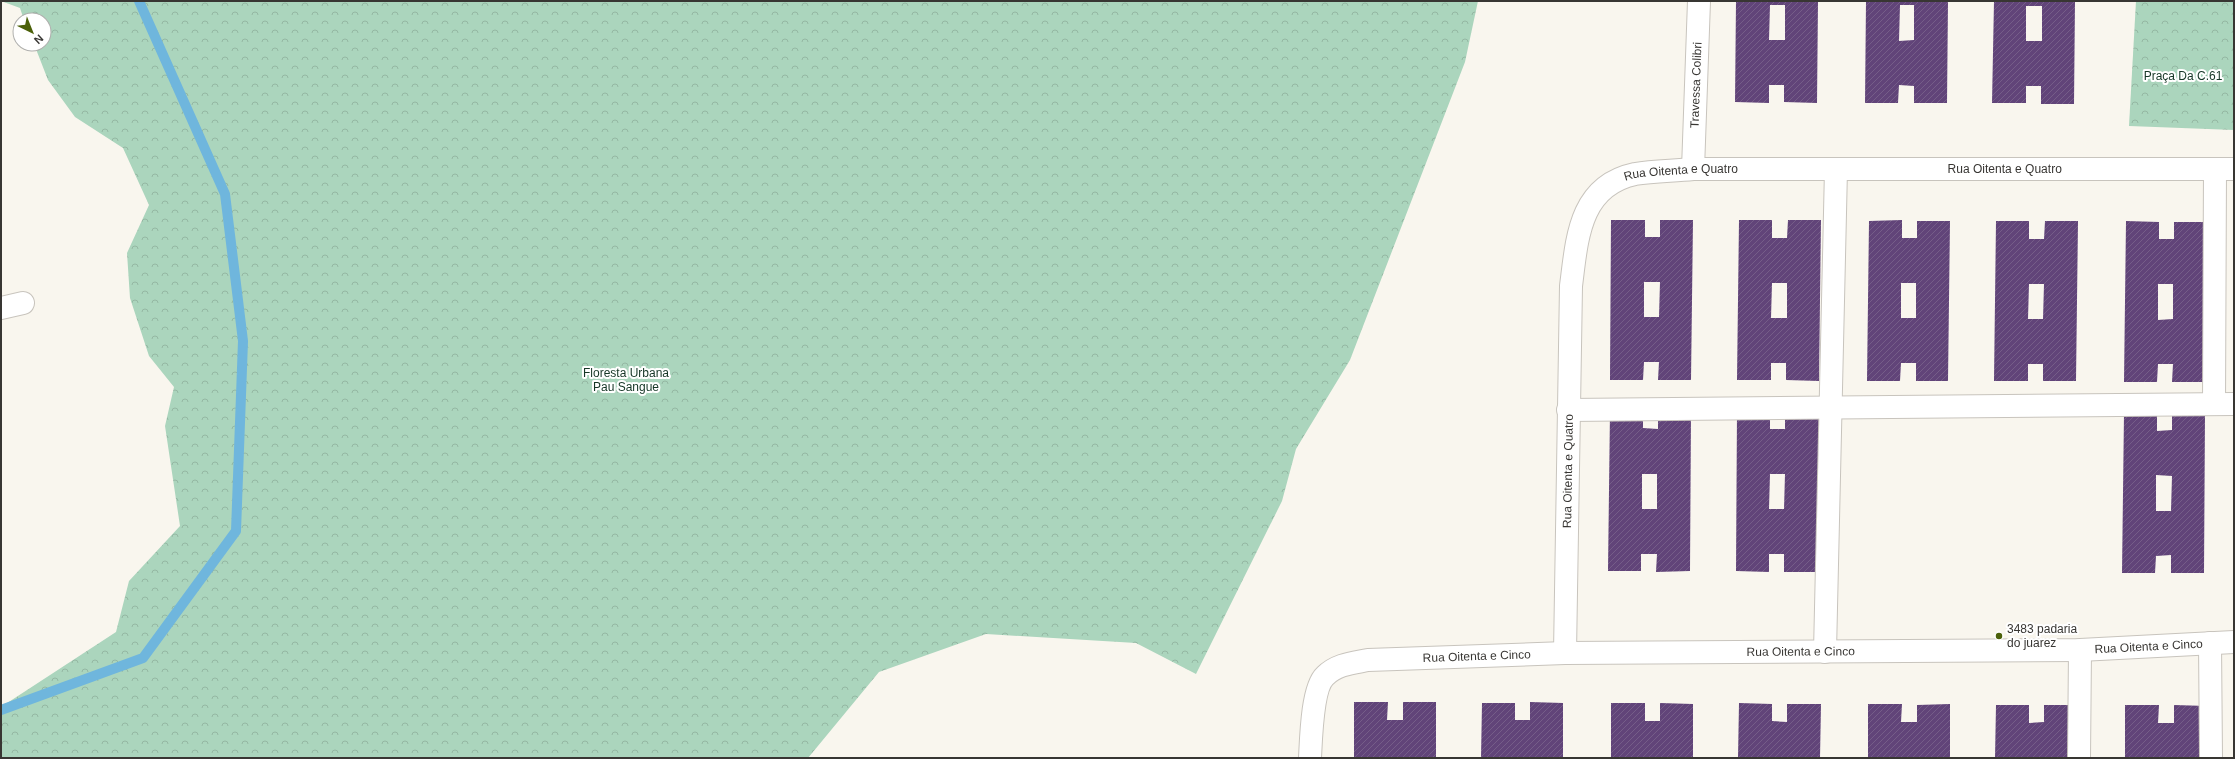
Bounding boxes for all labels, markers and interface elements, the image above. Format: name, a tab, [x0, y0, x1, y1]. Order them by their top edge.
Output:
north arrow	[12, 12, 52, 52]
text: N	[32, 32, 46, 46]
street label: Travessa Colibri	[1687, 42, 1705, 128]
park label: Praça Da C.61	[2144, 69, 2223, 83]
street label: Rua Oitenta e Quatro	[1622, 162, 1738, 184]
street label: Rua Oitenta e Quatro	[1948, 162, 2062, 176]
park label: Floresta Urbana Pau Sangue	[583, 366, 669, 394]
street label: Rua Oitenta e Quatro	[1560, 413, 1576, 528]
place label: 3483 padaria do juarez	[2007, 622, 2077, 650]
marker: 3483 padaria do juarez	[1994, 631, 2004, 641]
street label: Rua Oitenta e Cinco	[2094, 637, 2203, 656]
street label: Rua Oitenta e Cinco	[1747, 644, 1855, 659]
street label: Rua Oitenta e Cinco	[1422, 647, 1531, 665]

